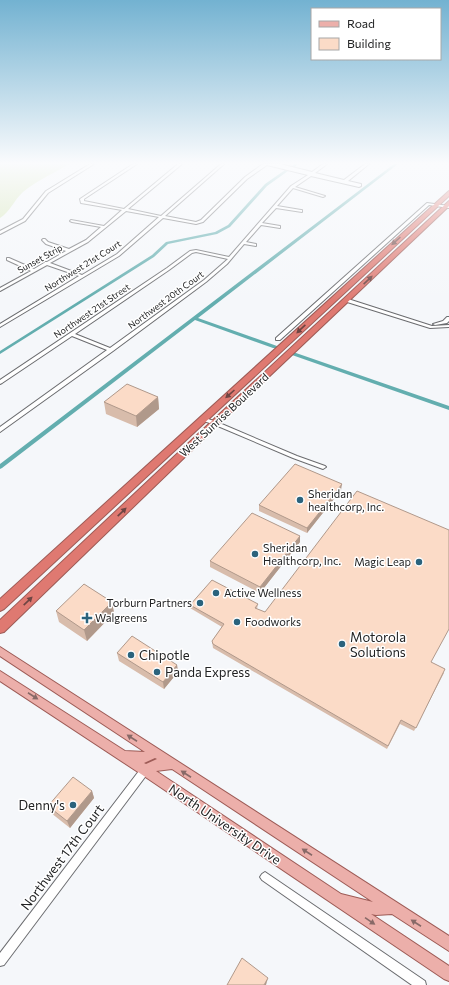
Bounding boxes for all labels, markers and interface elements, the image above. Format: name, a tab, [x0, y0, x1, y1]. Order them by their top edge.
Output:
legend	[311, 8, 441, 60]
text: Road	[347, 16, 375, 30]
text: Building	[347, 36, 391, 50]
street label: Northwest 21st Court	[43, 237, 123, 294]
one-way arrow	[391, 237, 401, 246]
street label: Sunset Strip	[15, 242, 64, 275]
street label: Northwest 20th Court	[126, 268, 206, 331]
one-way arrow	[363, 275, 374, 284]
street label: Northwest 21st Street	[52, 281, 132, 340]
one-way arrow	[295, 325, 306, 334]
street label: West Sunrise Boulevard	[176, 370, 271, 459]
one-way arrow	[225, 389, 235, 399]
place label: Sheridan healthcorp, Inc.	[308, 487, 385, 513]
marker: Sheridan healthcorp, Inc.	[295, 495, 305, 505]
one-way arrow	[117, 507, 127, 516]
place label: Sheridan Healthcorp, Inc.	[263, 541, 342, 567]
marker: Sheridan Healthcorp, Inc.	[250, 549, 260, 559]
place label: Magic Leap	[354, 555, 411, 568]
marker: Magic Leap	[414, 557, 424, 567]
place label: Active Wellness	[224, 586, 301, 599]
marker: Active Wellness	[211, 588, 221, 598]
one-way arrow	[23, 596, 33, 606]
place label: Torburn Partners	[107, 596, 192, 609]
marker: Torburn Partners	[195, 598, 205, 608]
place label: Walgreens	[95, 611, 147, 624]
marker: Walgreens	[82, 613, 92, 623]
place label: Foodworks	[245, 615, 301, 628]
marker: Foodworks	[232, 617, 242, 627]
place label: Motorola Solutions	[350, 629, 406, 660]
marker: Motorola Solutions	[337, 639, 347, 649]
place label: Chipotle	[139, 647, 190, 663]
marker: Chipotle	[126, 650, 136, 660]
place label: Panda Express	[165, 664, 250, 680]
marker: Panda Express	[152, 667, 162, 677]
one-way arrow	[27, 692, 38, 700]
one-way arrow	[127, 734, 138, 742]
one-way arrow	[181, 770, 192, 778]
street label: North University Drive	[166, 781, 284, 868]
place label: Denny's	[19, 797, 65, 813]
marker: Denny's	[68, 800, 78, 810]
street label: Northwest 17th Court	[17, 801, 107, 913]
one-way arrow	[302, 848, 312, 856]
one-way arrow	[365, 917, 376, 925]
one-way arrow	[410, 919, 422, 926]

